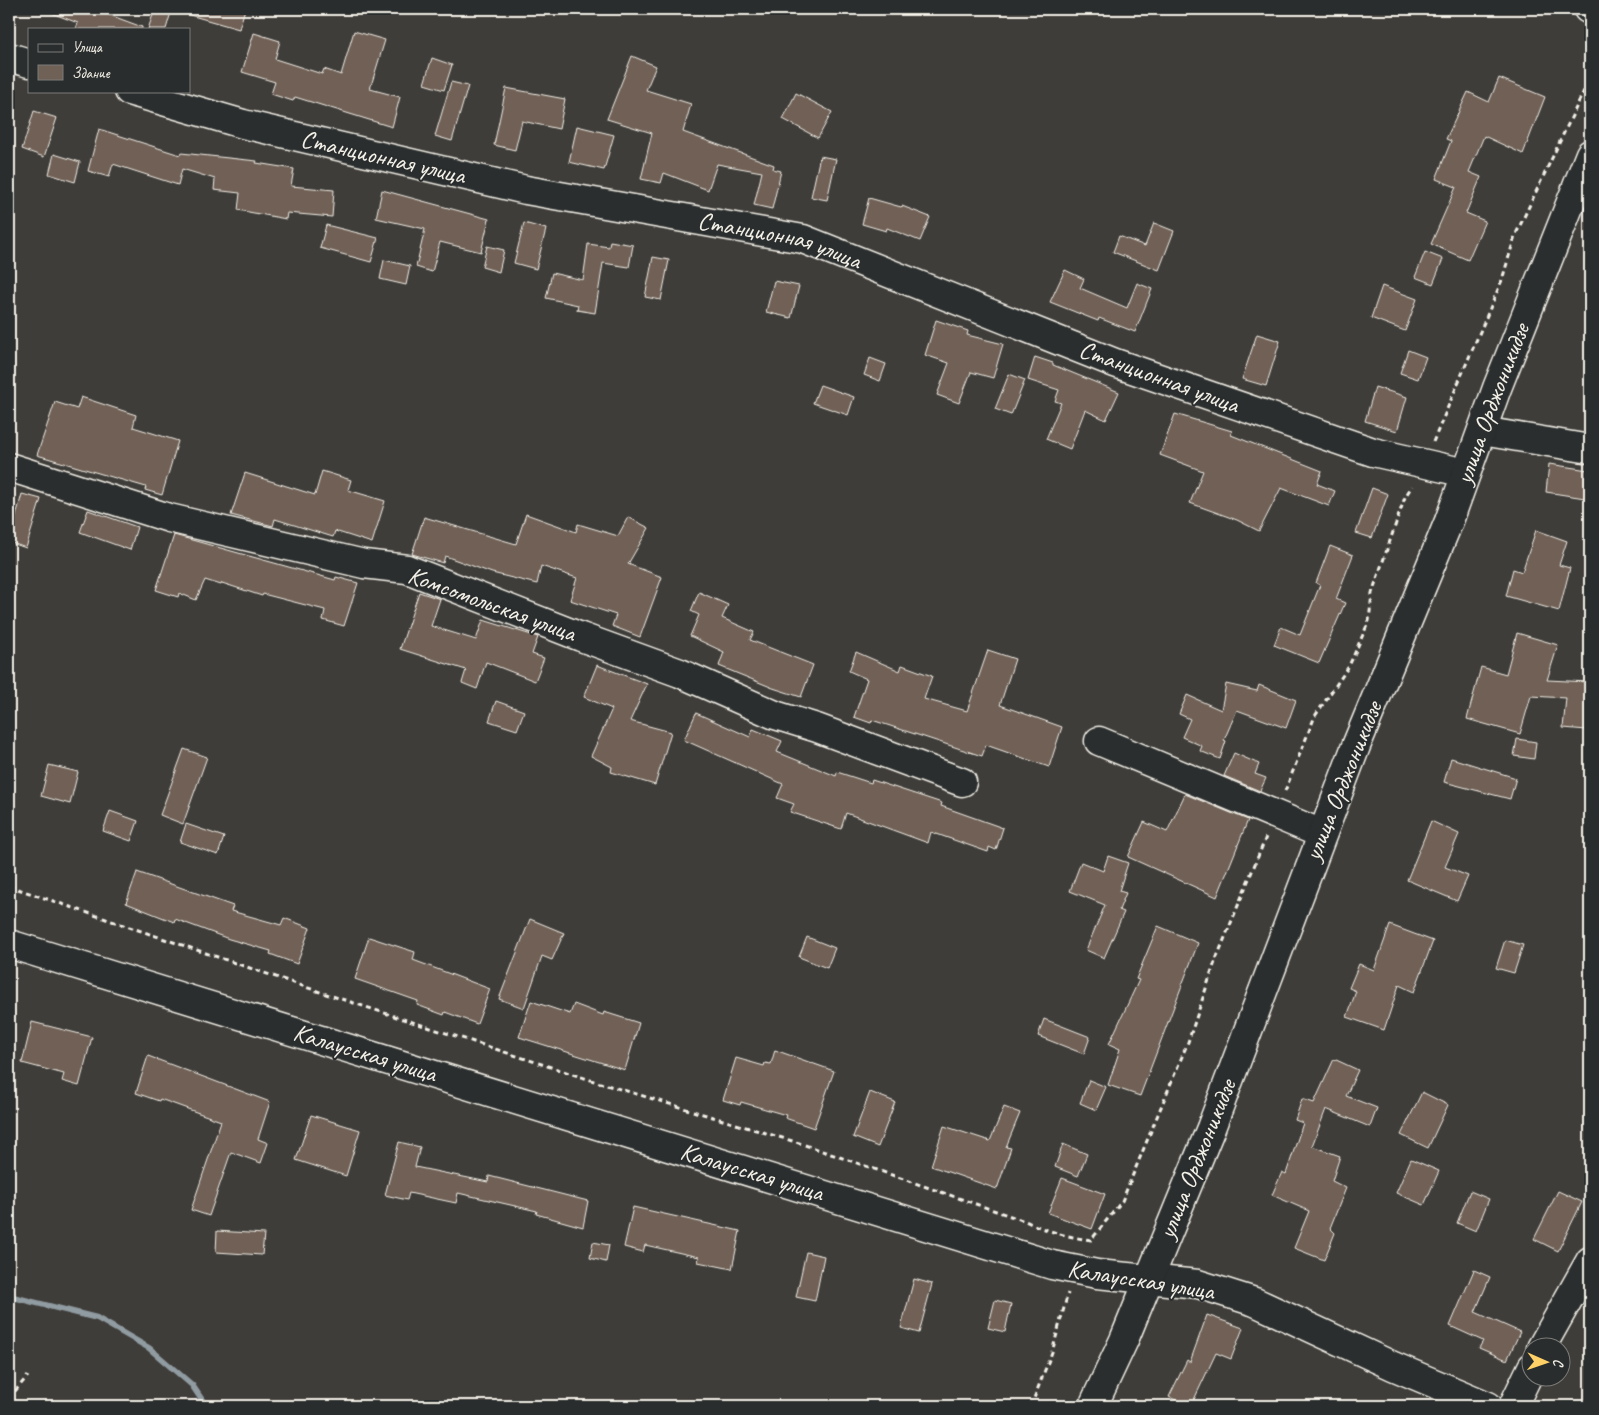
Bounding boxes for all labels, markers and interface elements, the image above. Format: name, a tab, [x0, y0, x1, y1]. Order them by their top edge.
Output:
legend	[28, 28, 190, 92]
text: Улица	[72, 38, 103, 57]
text: Здание	[72, 64, 111, 83]
street label: Станционная улица	[298, 123, 470, 192]
street label: Станционная улица	[695, 205, 868, 277]
street label: улица Орджоникидзе	[1447, 317, 1538, 490]
street label: Станционная улица	[1075, 333, 1245, 421]
street label: Комсомольская улица	[404, 559, 582, 650]
street label: улица Орджоникидзе	[1296, 695, 1390, 867]
street label: Калаусская улица	[290, 1016, 442, 1090]
street label: улица Орджоникидзе	[1150, 1073, 1244, 1245]
street label: Калаусская улица	[677, 1135, 829, 1209]
street label: Калаусская улица	[1065, 1253, 1218, 1308]
north arrow	[1522, 1338, 1572, 1388]
text: С	[1550, 1359, 1567, 1368]

